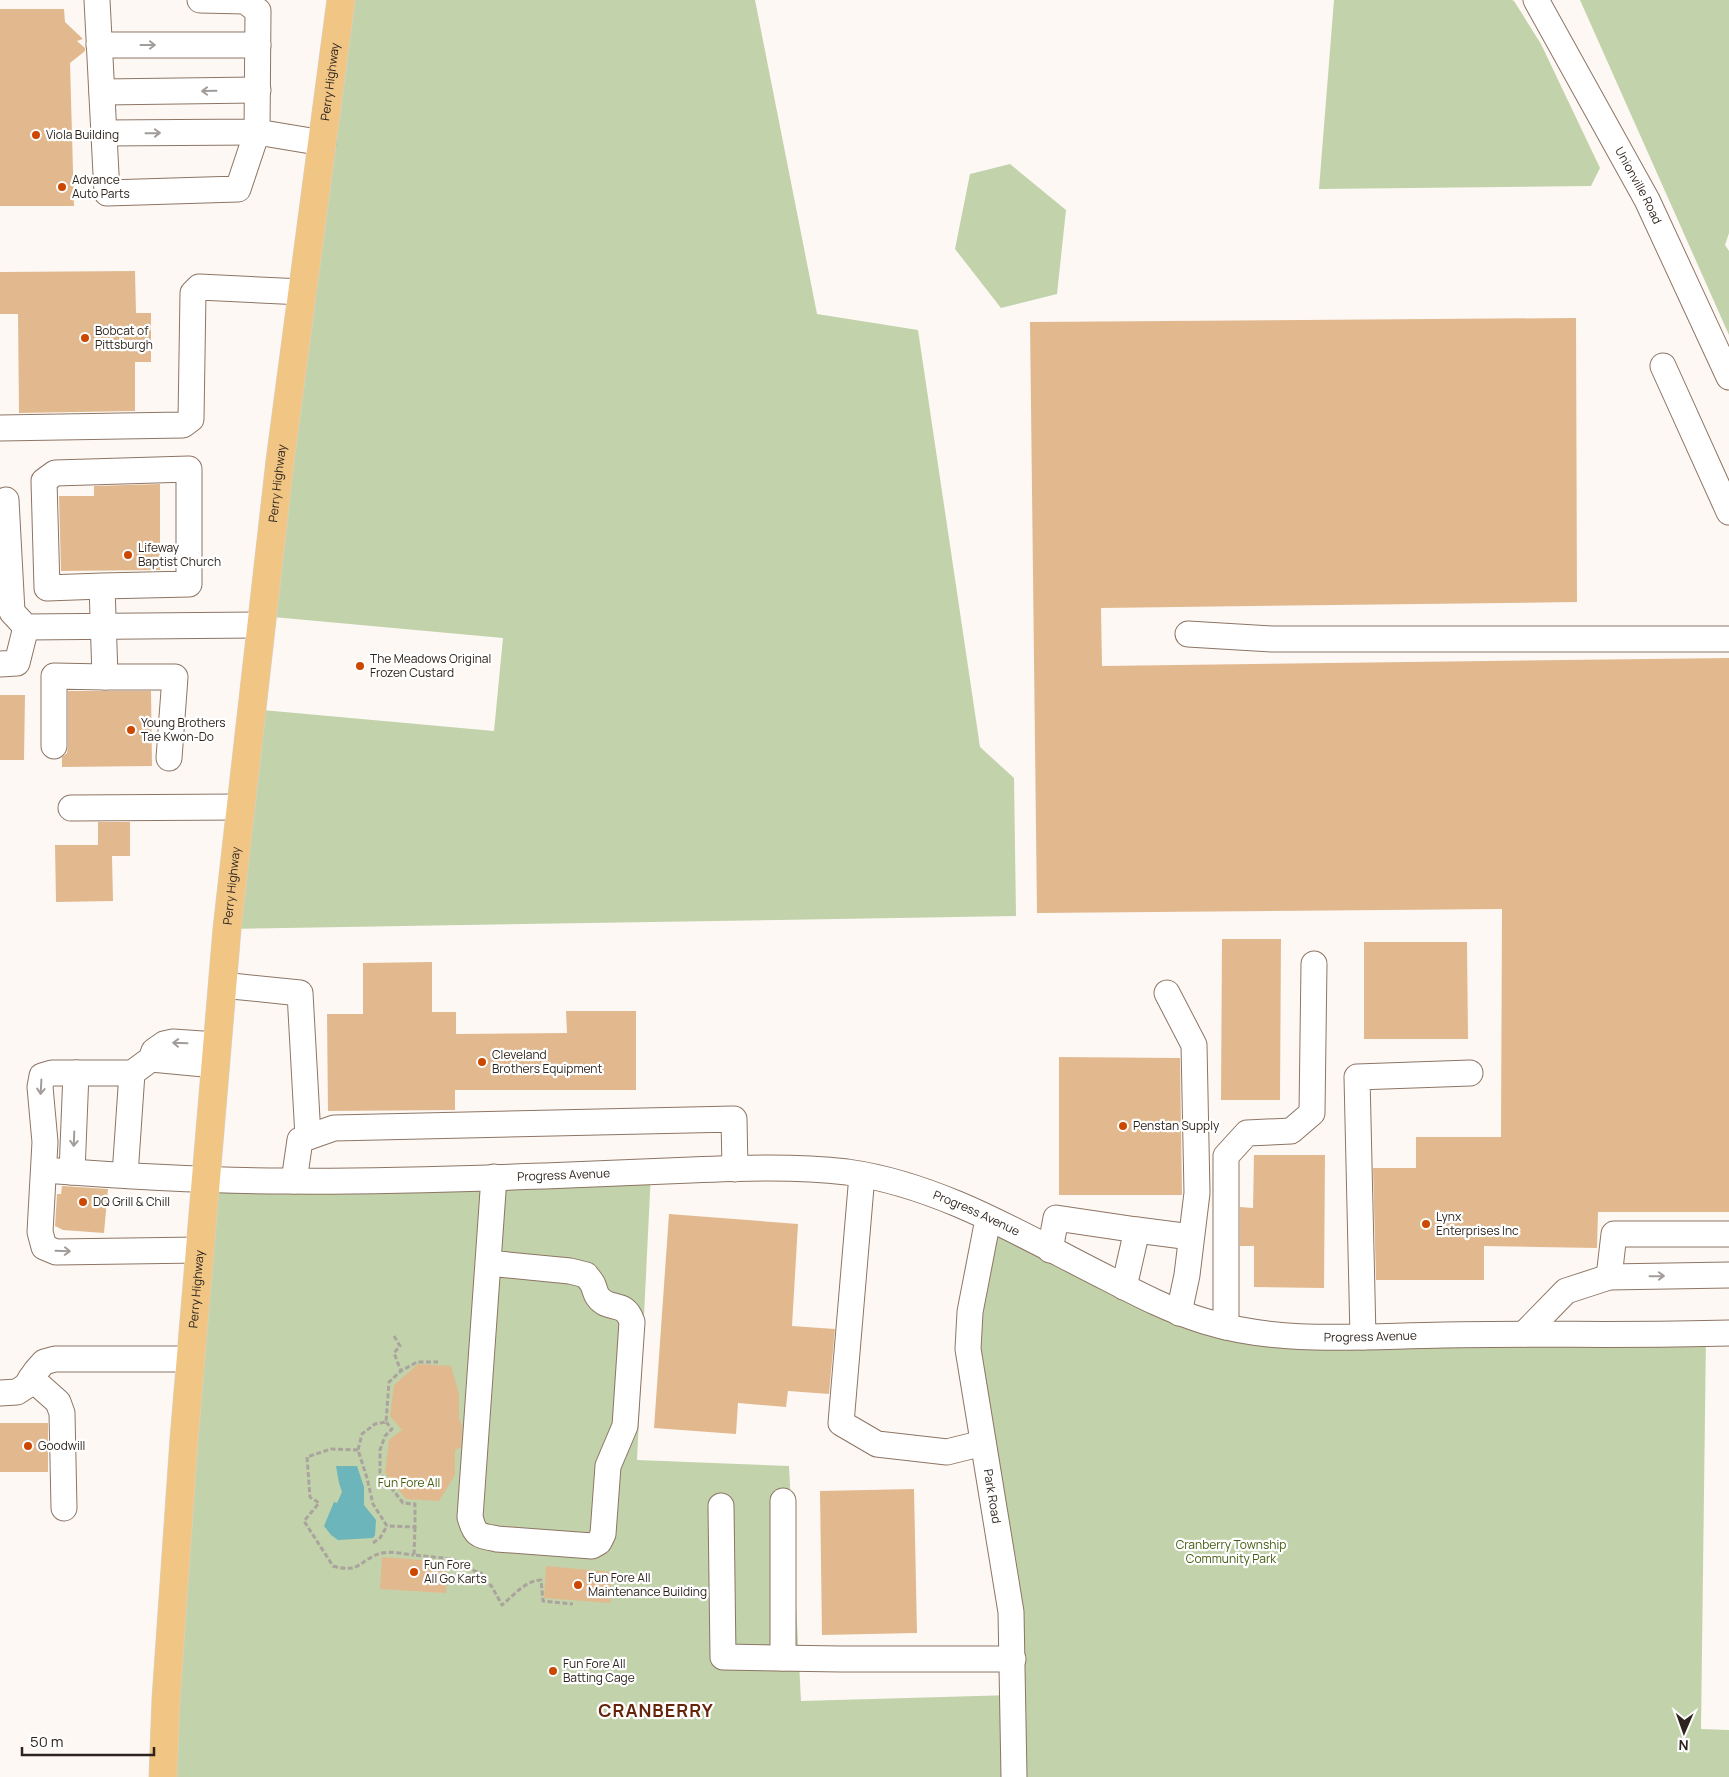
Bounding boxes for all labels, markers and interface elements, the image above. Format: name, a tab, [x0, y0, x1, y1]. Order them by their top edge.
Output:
one-way arrow	[140, 40, 156, 50]
street label: Perry Highway	[316, 41, 343, 122]
one-way arrow	[201, 86, 218, 96]
place label: Viola Building	[46, 126, 119, 143]
one-way arrow	[144, 128, 160, 138]
marker: Viola Building	[30, 129, 42, 141]
street label: Unionville Road	[1611, 144, 1666, 227]
place label: Advance Auto Parts	[72, 171, 130, 202]
marker: Advance Auto Parts	[56, 181, 68, 193]
place label: Bobcat of Pittsburgh	[95, 322, 153, 353]
marker: Bobcat of Pittsburgh	[79, 332, 91, 344]
street label: Perry Highway	[264, 443, 290, 523]
place label: Lifeway Baptist Church	[138, 539, 221, 570]
marker: Lifeway Baptist Church	[122, 549, 134, 561]
place label: The Meadows Original Frozen Custard	[370, 650, 491, 681]
marker: The Meadows Original Frozen Custard	[354, 660, 366, 672]
place label: Young Brothers Tae Kwon-Do	[141, 714, 226, 745]
marker: Young Brothers Tae Kwon-Do	[125, 724, 137, 736]
street label: Perry Highway	[219, 845, 244, 926]
one-way arrow	[172, 1038, 188, 1047]
place label: Cleveland Brothers Equipment	[492, 1046, 602, 1077]
marker: Cleveland Brothers Equipment	[476, 1056, 488, 1068]
one-way arrow	[37, 1079, 46, 1095]
place label: Penstan Supply	[1133, 1117, 1220, 1134]
marker: Penstan Supply	[1117, 1120, 1129, 1132]
one-way arrow	[69, 1131, 78, 1147]
street label: Progress Avenue	[517, 1164, 610, 1185]
street label: Progress Avenue	[931, 1186, 1023, 1240]
place label: DQ Grill & Chill	[93, 1193, 170, 1210]
marker: DQ Grill & Chill	[77, 1196, 89, 1208]
place label: Lynx Enterprises Inc	[1436, 1208, 1519, 1239]
marker: Lynx Enterprises Inc	[1420, 1218, 1432, 1230]
one-way arrow	[54, 1247, 70, 1256]
street label: Perry Highway	[184, 1249, 208, 1329]
one-way arrow	[1649, 1271, 1665, 1281]
street label: Progress Avenue	[1324, 1327, 1417, 1345]
place label: Goodwill	[38, 1437, 85, 1454]
marker: Goodwill	[22, 1440, 34, 1452]
street label: Park Road	[980, 1468, 1005, 1525]
park label: Fun Fore All	[378, 1474, 440, 1491]
park label: Cranberry Township Community Park	[1176, 1536, 1286, 1567]
place label: Fun Fore All Go Karts	[424, 1556, 487, 1587]
marker: Fun Fore All Go Karts	[408, 1566, 420, 1578]
place label: Fun Fore All Maintenance Building	[588, 1569, 707, 1600]
marker: Fun Fore All Maintenance Building	[572, 1579, 584, 1591]
place label: Fun Fore All Batting Cage	[563, 1655, 635, 1686]
marker: Fun Fore All Batting Cage	[547, 1665, 559, 1677]
district label: CRANBERRY	[598, 1698, 714, 1722]
north arrow	[1659, 1707, 1709, 1757]
scale bar	[22, 1724, 155, 1756]
text: 50 m	[30, 1731, 64, 1752]
text: N	[1678, 1736, 1689, 1755]

